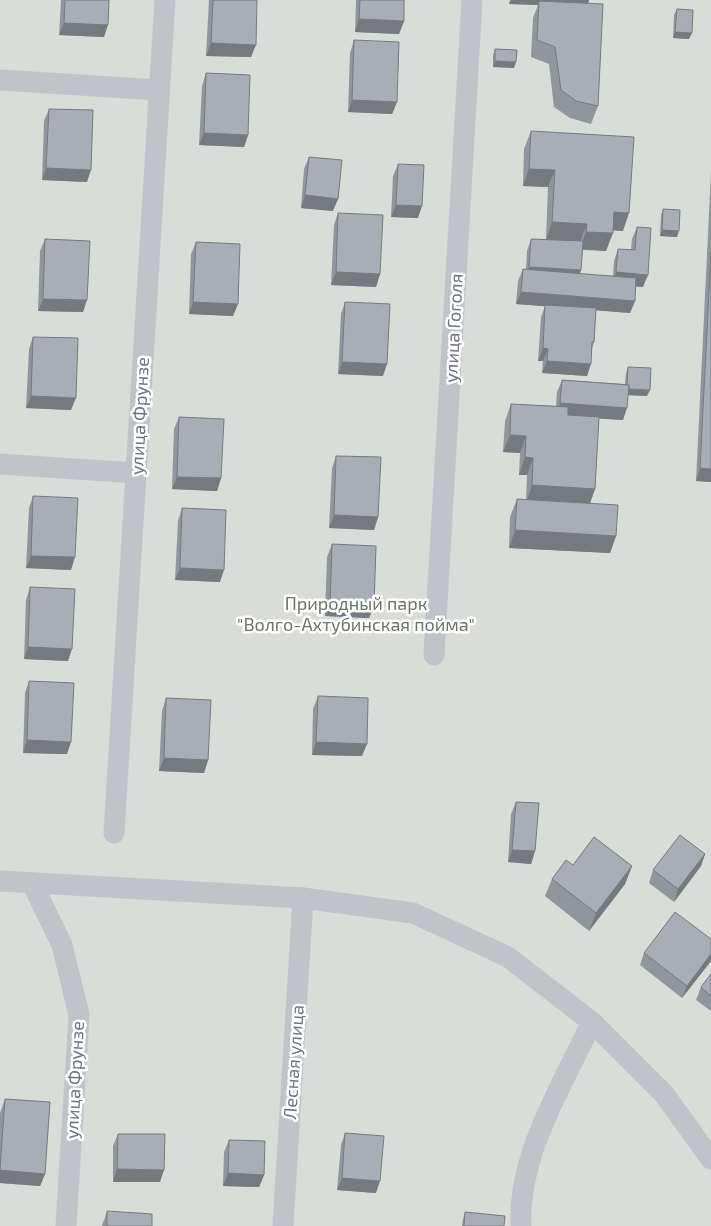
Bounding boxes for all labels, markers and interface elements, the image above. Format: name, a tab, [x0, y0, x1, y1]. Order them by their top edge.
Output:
street label: улица Гоголя	[439, 273, 467, 383]
street label: улица Фрунзе	[125, 356, 153, 476]
park label: Природный парк "Волго-Ахтубинская пойма"	[237, 592, 475, 635]
street label: Лесная улица	[278, 1004, 308, 1120]
street label: улица Фрунзе	[60, 1020, 88, 1140]

